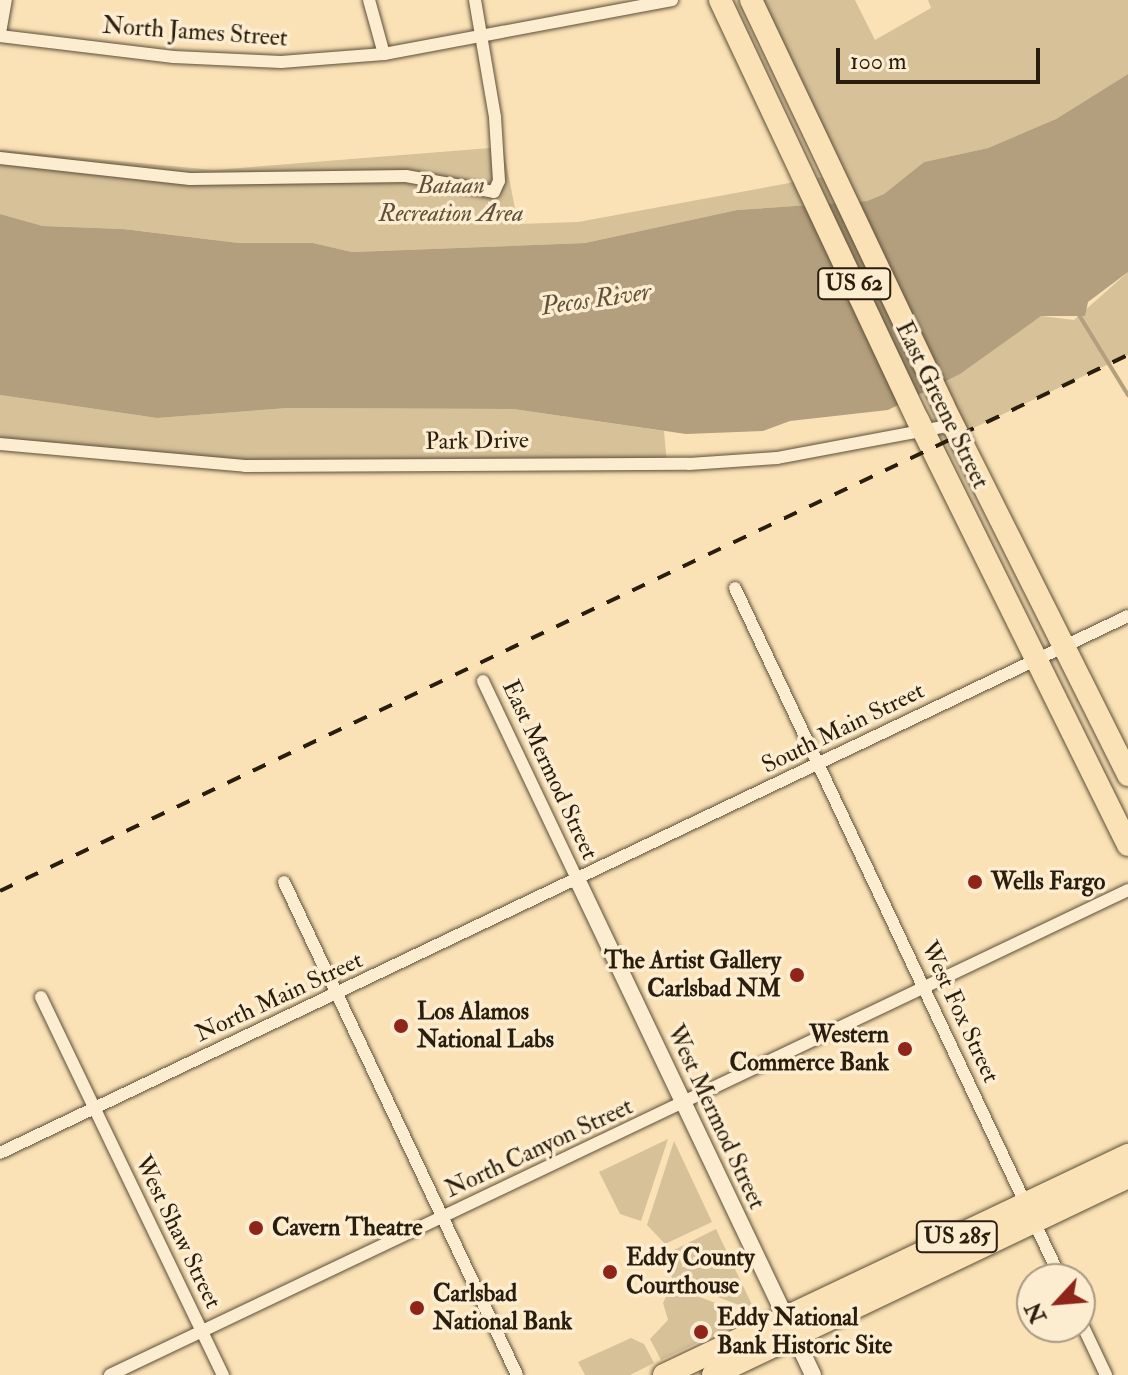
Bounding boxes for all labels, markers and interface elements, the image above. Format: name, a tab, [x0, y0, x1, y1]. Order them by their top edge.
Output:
street label: North James Street	[101, 11, 289, 53]
scale bar	[840, 32, 1044, 82]
text: 100 m	[850, 46, 907, 77]
park label: Bataan Recreation Area	[379, 172, 523, 228]
road number: US 62	[816, 266, 892, 302]
water label: Pecos River	[539, 277, 653, 323]
street label: East Greene Street	[889, 317, 995, 493]
street label: Park Drive	[425, 426, 529, 456]
street label: East Mermod Street	[496, 676, 604, 864]
street label: South Main Street	[757, 676, 929, 780]
place label: Wells Fargo	[991, 868, 1105, 896]
marker: Wells Fargo	[966, 873, 984, 891]
street label: West Fox Street	[915, 937, 1005, 1087]
street label: North Main Street	[191, 946, 367, 1048]
place label: The Artist Gallery Carlsbad NM	[604, 947, 781, 1003]
marker: The Artist Gallery Carlsbad NM	[788, 966, 806, 984]
place label: Los Alamos National Labs	[417, 998, 554, 1054]
marker: Los Alamos National Labs	[392, 1017, 410, 1035]
street label: West Mermod Street	[661, 1020, 771, 1214]
place label: Western Commerce Bank	[730, 1021, 889, 1077]
marker: Western Commerce Bank	[896, 1040, 914, 1058]
street label: North Canyon Street	[441, 1092, 637, 1204]
street label: West Shaw Street	[129, 1151, 227, 1313]
place label: Cavern Theatre	[272, 1214, 422, 1242]
marker: Cavern Theatre	[247, 1219, 265, 1237]
road number: US 285	[915, 1219, 999, 1255]
place label: Eddy County Courthouse	[626, 1244, 755, 1300]
marker: Eddy County Courthouse	[601, 1263, 619, 1281]
north arrow	[1016, 1263, 1096, 1343]
place label: Carlsbad National Bank	[433, 1280, 572, 1336]
text: N	[1019, 1298, 1053, 1328]
marker: Carlsbad National Bank	[408, 1299, 426, 1317]
place label: Eddy National Bank Historic Site	[717, 1304, 892, 1360]
marker: Eddy National Bank Historic Site	[692, 1323, 710, 1341]

